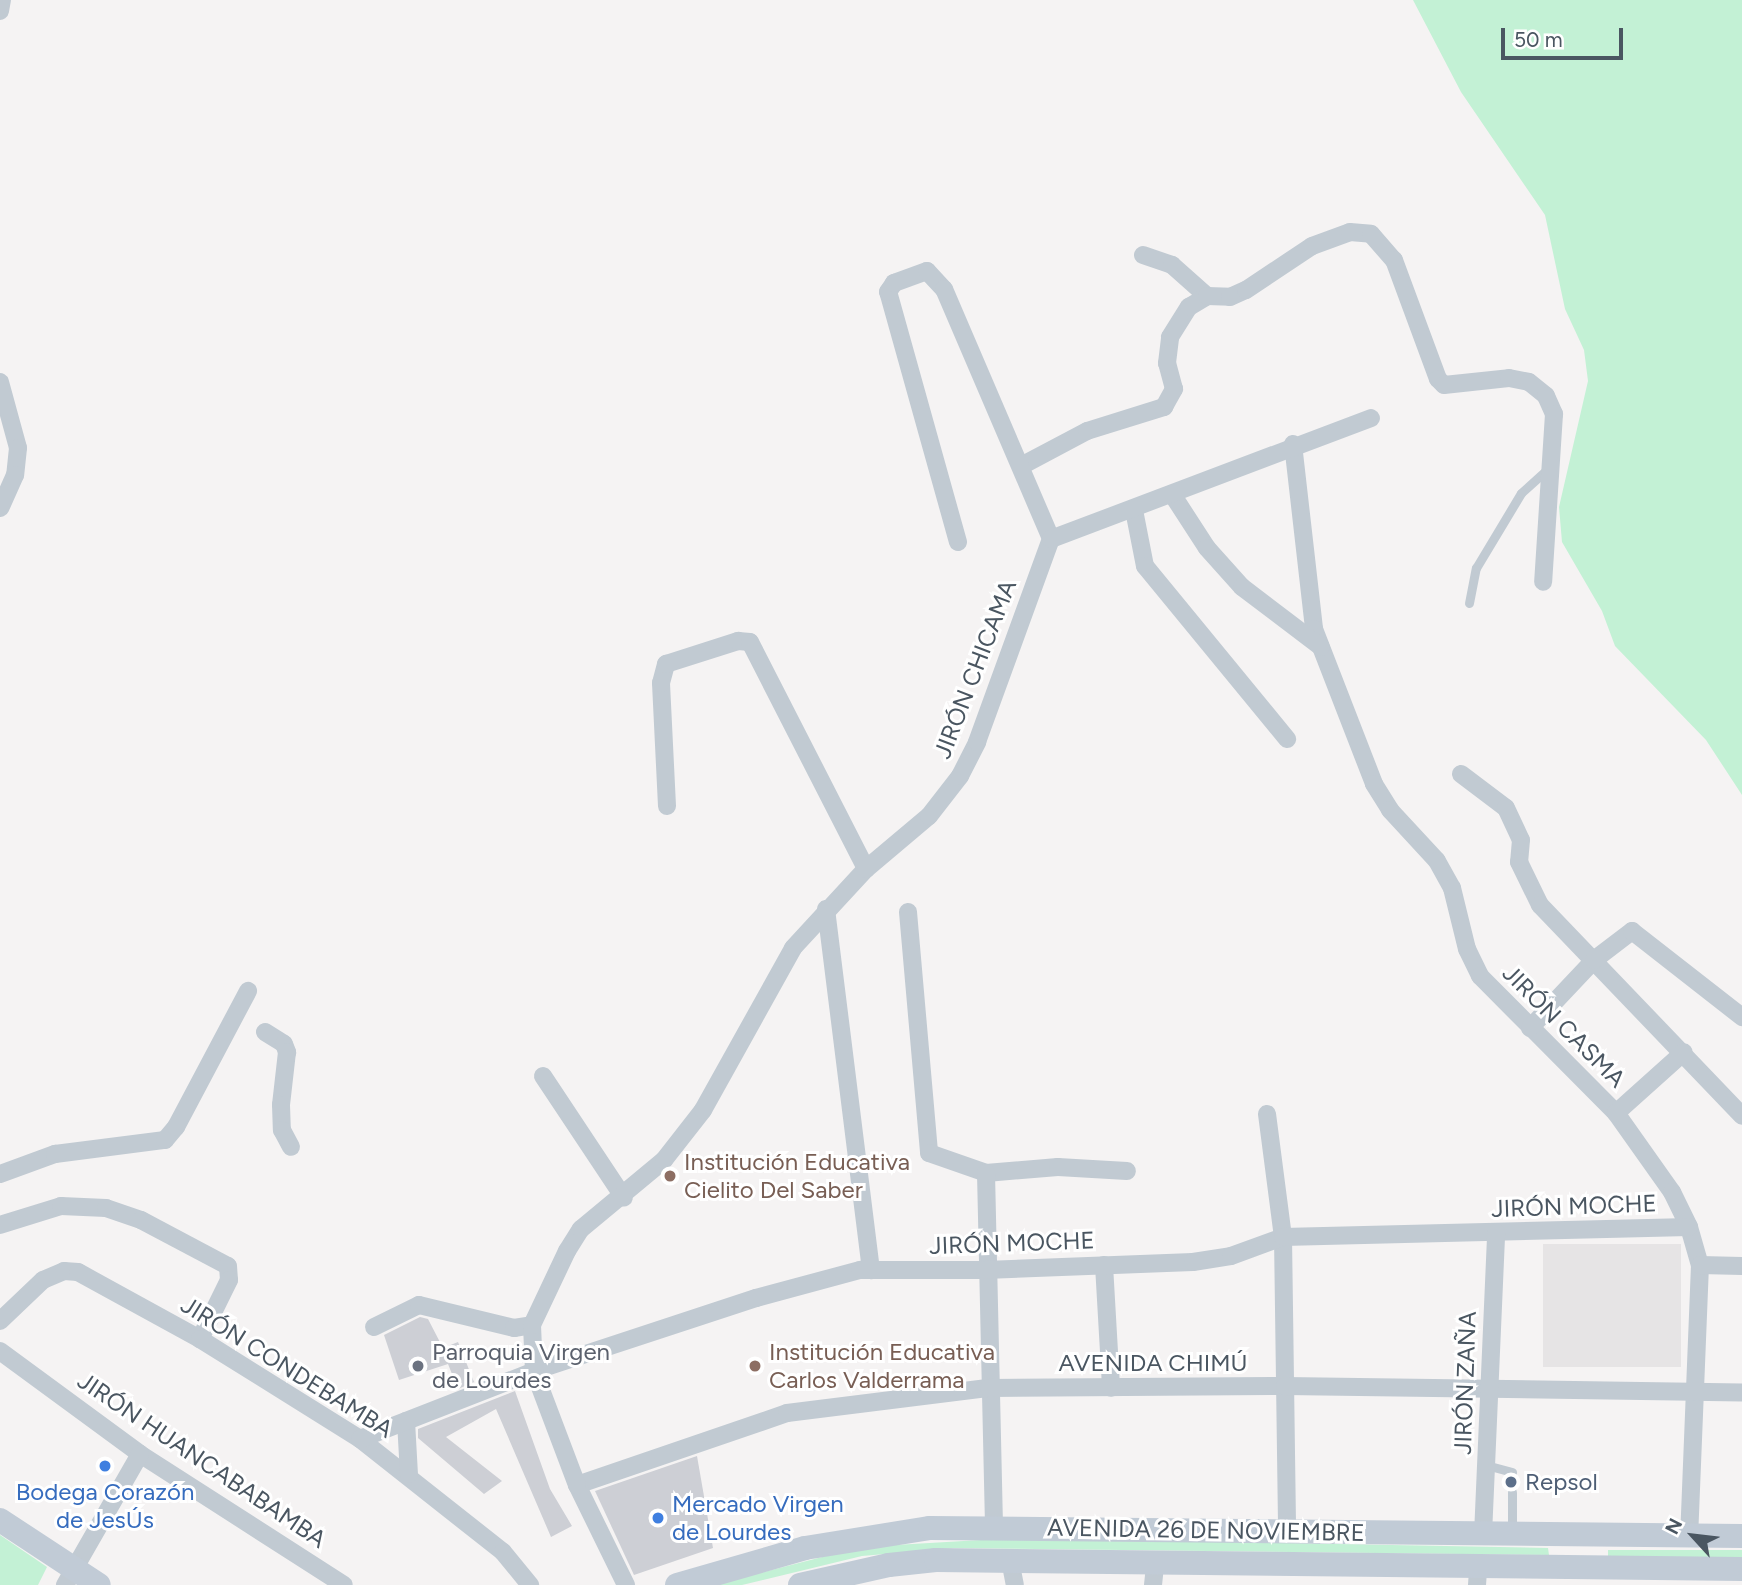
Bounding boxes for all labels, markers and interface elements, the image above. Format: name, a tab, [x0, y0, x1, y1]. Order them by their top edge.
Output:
scale bar	[1504, 14, 1626, 58]
text: 50 m	[1514, 27, 1563, 52]
street label: JIRÓN CHICAMA	[928, 576, 1022, 762]
street label: JIRÓN CASMA	[1497, 959, 1631, 1093]
place label: Institución Educativa Cielito Del Saber	[684, 1148, 910, 1204]
marker: Institución Educativa Cielito Del Saber	[662, 1168, 678, 1184]
street label: JIRÓN MOCHE	[1491, 1189, 1657, 1223]
street label: JIRÓN MOCHE	[929, 1226, 1095, 1260]
street label: JIRÓN CONDEBAMBA	[176, 1290, 398, 1444]
street label: JIRÓN ZAÑA	[1448, 1311, 1482, 1455]
place label: Parroquia Virgen de Lourdes	[432, 1338, 610, 1394]
place label: Institución Educativa Carlos Valderrama	[769, 1338, 995, 1394]
street label: AVENIDA CHIMÚ	[1059, 1349, 1247, 1377]
marker: Parroquia Virgen de Lourdes	[410, 1358, 426, 1374]
marker: Institución Educativa Carlos Valderrama	[747, 1358, 763, 1374]
street label: JIRÓN HUANCABABAMBA	[72, 1366, 332, 1554]
marker: Bodega Corazón de JesÚs	[97, 1458, 113, 1474]
place label: Repsol	[1525, 1468, 1598, 1496]
marker: Repsol	[1503, 1474, 1519, 1490]
place label: Bodega Corazón de JesÚs	[16, 1478, 194, 1534]
place label: Mercado Virgen de Lourdes	[672, 1490, 844, 1546]
north arrow	[1658, 1501, 1728, 1571]
marker: Mercado Virgen de Lourdes	[650, 1510, 666, 1526]
street label: AVENIDA 26 DE NOVIEMBRE	[1047, 1513, 1365, 1547]
text: N	[1660, 1514, 1687, 1538]

